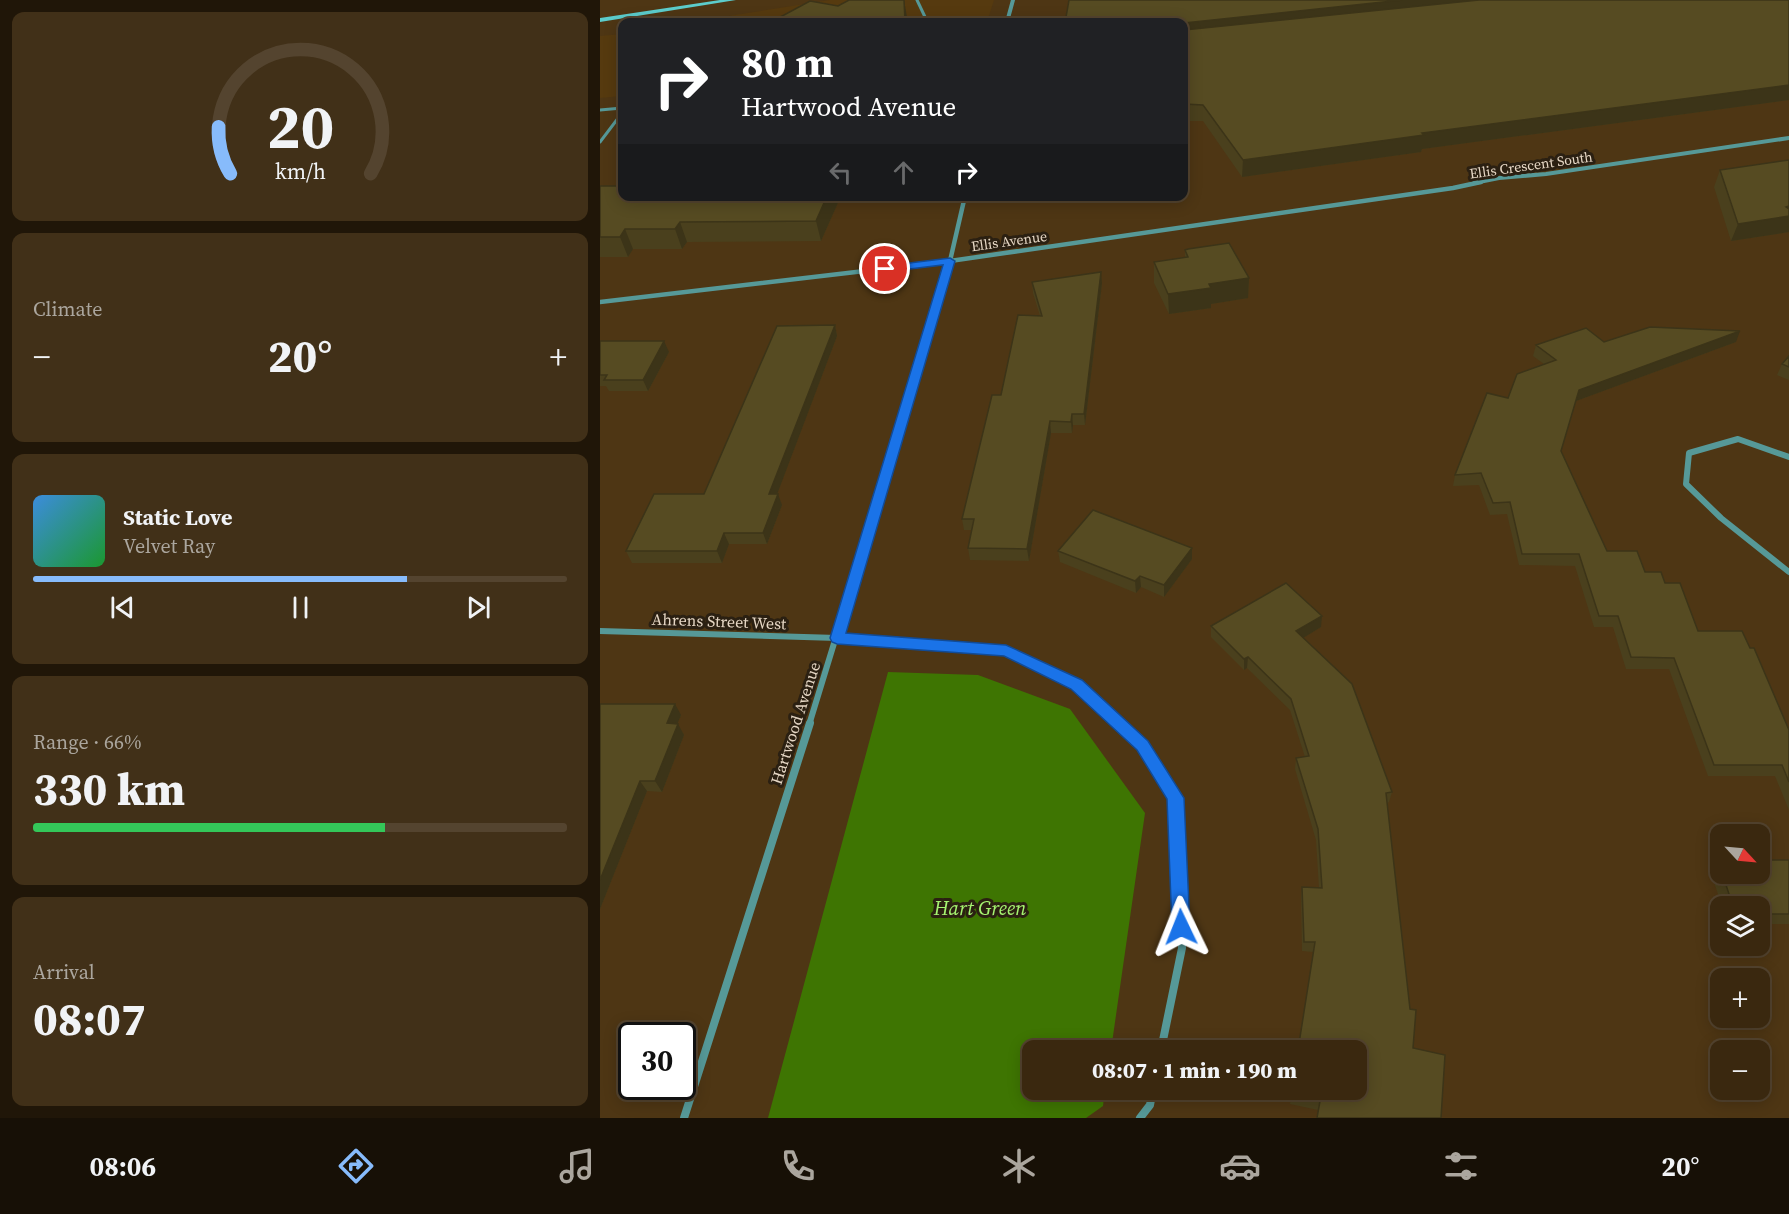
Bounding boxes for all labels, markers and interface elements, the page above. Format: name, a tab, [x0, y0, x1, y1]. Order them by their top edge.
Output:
text: 80 m	[741, 33, 834, 91]
icon: right	[642, 42, 720, 120]
text: 20	[266, 83, 334, 169]
text: Hartwood Avenue	[741, 88, 956, 125]
street label: Ellis Crescent South	[1468, 146, 1594, 184]
icon: left	[824, 156, 857, 189]
icon: ahead	[887, 156, 920, 189]
icon: right	[950, 156, 983, 189]
text: km/h	[274, 157, 326, 186]
street label: Ellis Avenue	[970, 226, 1048, 256]
pin	[859, 243, 910, 294]
icon: arrive	[868, 252, 901, 285]
text: Climate	[33, 295, 102, 323]
text: 20°	[268, 325, 332, 387]
text: −	[33, 334, 51, 379]
text: +	[549, 334, 567, 379]
text: Static Love	[123, 502, 233, 532]
text: Velvet Ray	[123, 532, 215, 560]
icon: previous	[106, 591, 139, 624]
icon: pause	[284, 591, 317, 624]
icon: next	[462, 591, 495, 624]
street label: Ahrens Street West	[651, 608, 787, 634]
street label: Hartwood Avenue	[765, 659, 825, 787]
text: Range · 66%	[33, 728, 142, 756]
text: 330 km	[33, 758, 185, 820]
north arrow	[1710, 824, 1770, 884]
map controls	[1710, 824, 1770, 1100]
park label: Hart Green	[933, 894, 1027, 922]
position arrow	[1149, 895, 1213, 959]
button: layers	[1710, 896, 1770, 956]
text: Arrival	[33, 958, 95, 986]
button: +	[1710, 968, 1770, 1028]
text: 08:07	[33, 988, 146, 1050]
speed limit sign: 30	[618, 1022, 696, 1100]
button: −	[1710, 1040, 1770, 1100]
text: 08:07 · 1 min · 190 m	[1092, 1055, 1297, 1085]
icon: directions	[335, 1145, 377, 1187]
icon: music	[556, 1145, 598, 1187]
icon: phone	[777, 1145, 819, 1187]
icon: climate	[998, 1145, 1040, 1187]
icon: car	[1219, 1145, 1261, 1187]
icon: filters	[1440, 1145, 1482, 1187]
text: 08:06	[90, 1148, 156, 1185]
text: 20°	[1661, 1148, 1699, 1185]

